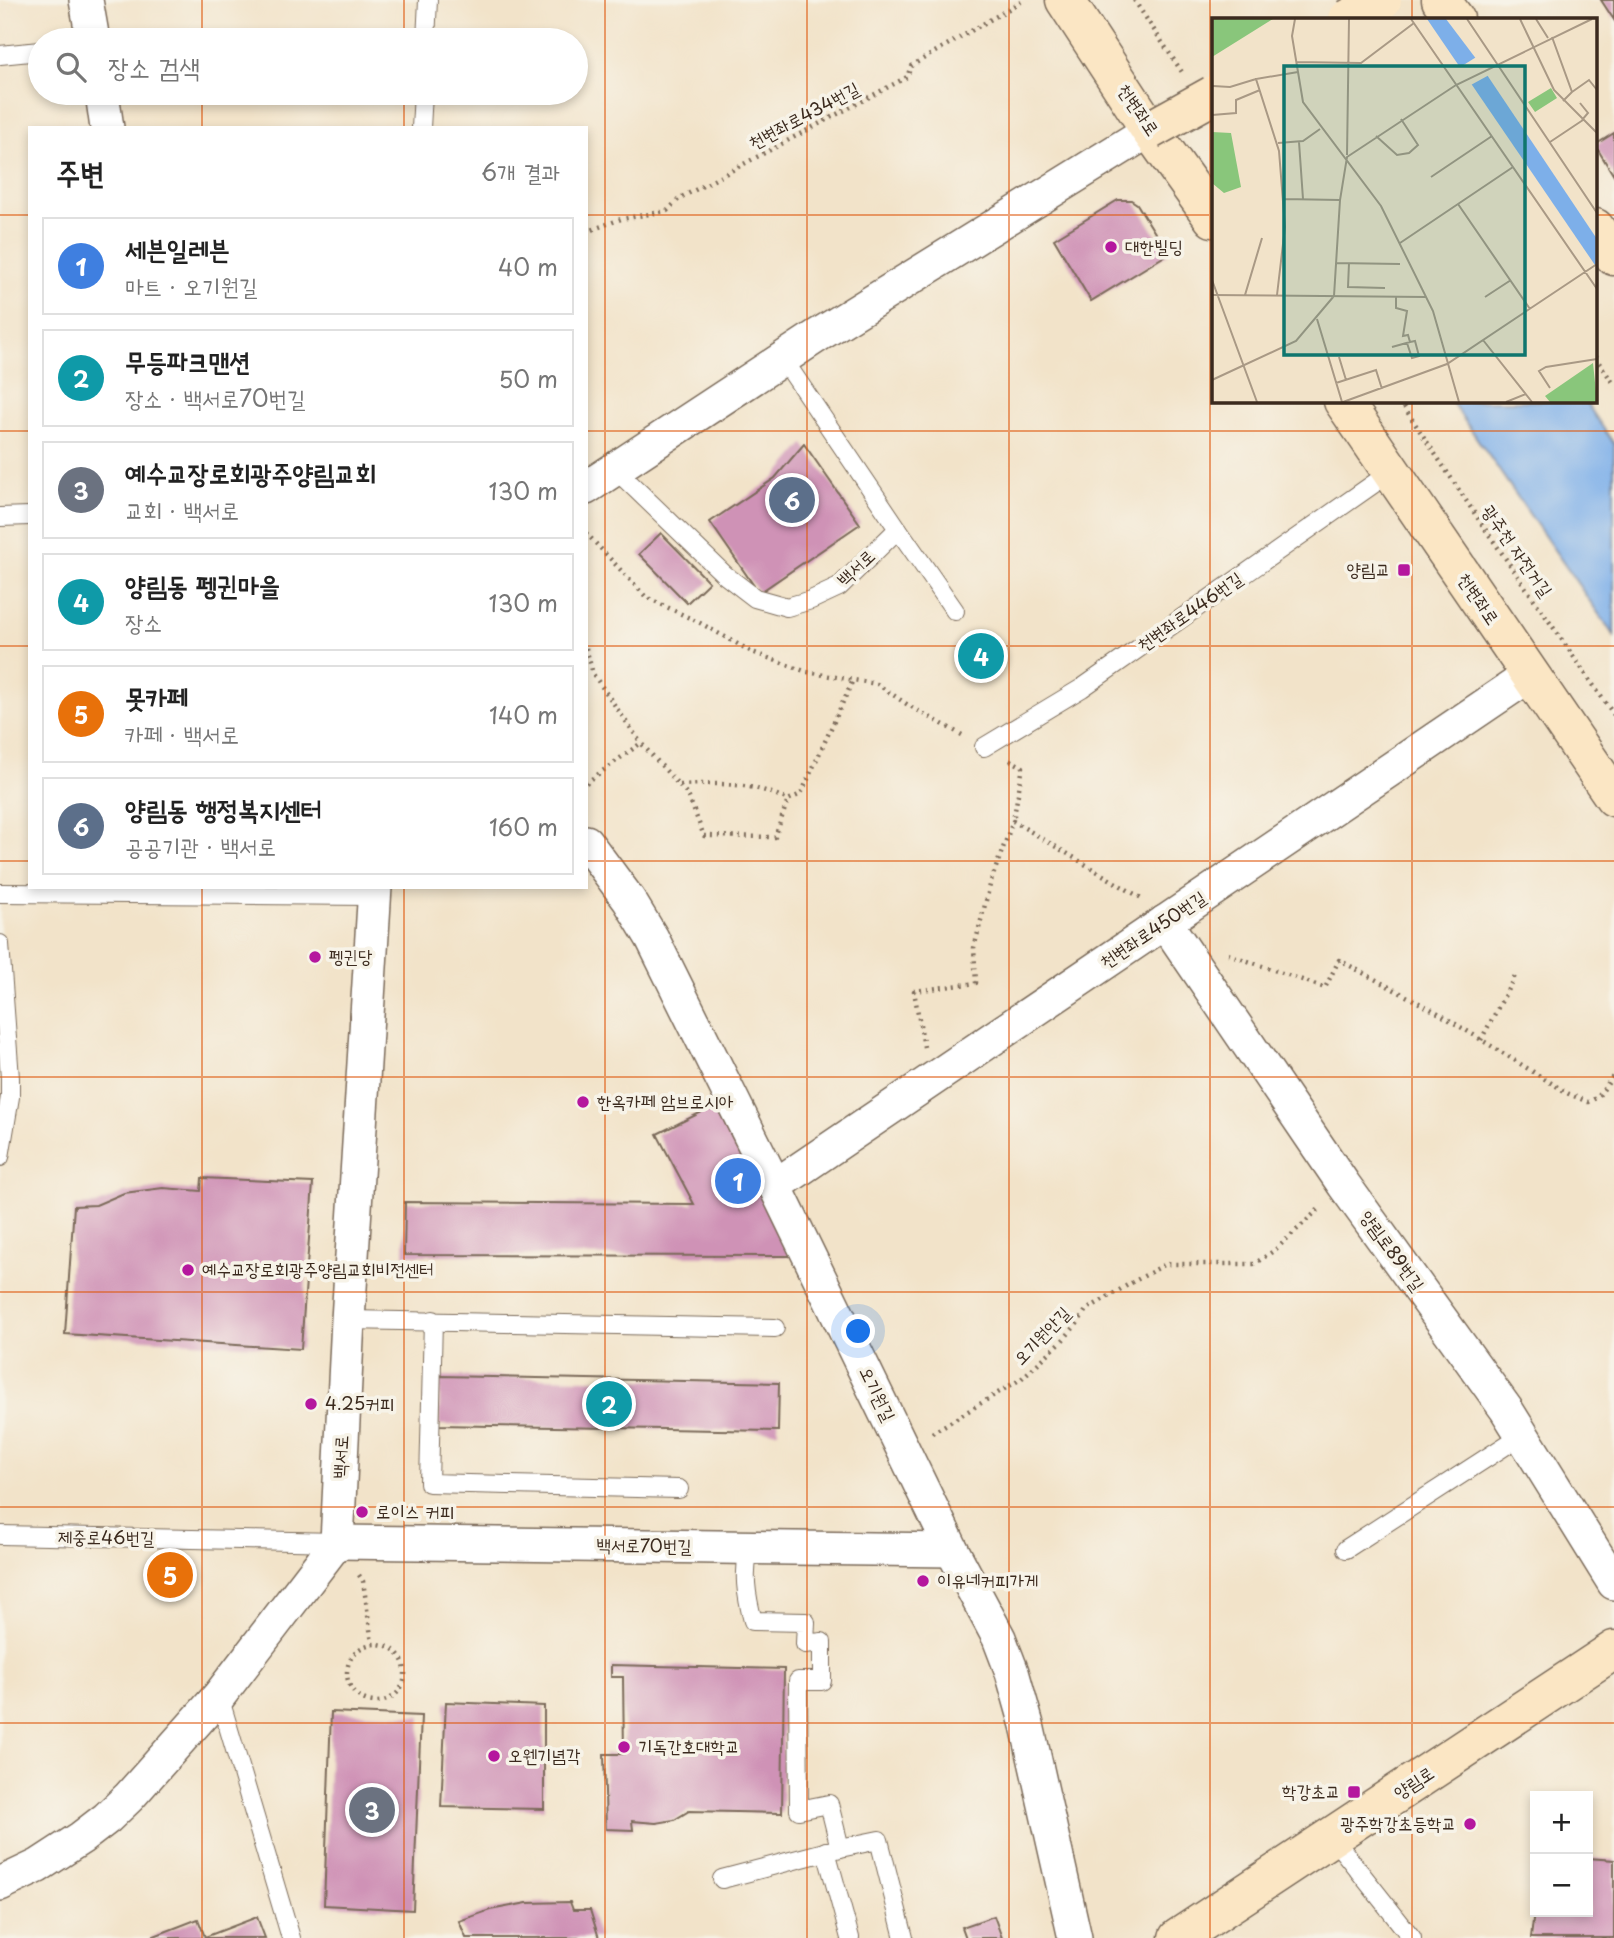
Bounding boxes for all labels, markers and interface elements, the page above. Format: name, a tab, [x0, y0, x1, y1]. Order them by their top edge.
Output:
inset map	[1212, 18, 1596, 402]
search box	[28, 28, 588, 105]
text: 장소 검색	[108, 47, 200, 86]
icon: search	[52, 48, 90, 86]
street label: 천변좌로434번길	[743, 74, 864, 155]
street label: 천변좌로	[1112, 78, 1167, 141]
text: 주변	[56, 149, 104, 194]
text: 6개 결과	[481, 154, 560, 189]
text: 세븐일레븐	[125, 229, 230, 268]
place label: 대한빌딩	[1125, 232, 1183, 259]
marker: 대한빌딩	[1103, 239, 1119, 255]
text: 1	[76, 249, 87, 284]
text: 40 m	[498, 249, 558, 284]
text: 마트 · 오기원길	[125, 268, 258, 303]
text: 무등파크맨션	[125, 341, 251, 380]
text: 2	[73, 361, 89, 396]
text: 50 m	[498, 361, 558, 396]
text: 장소 · 백서로70번길	[125, 380, 305, 415]
text: 예수교장로회광주양림교회	[125, 453, 376, 492]
text: 3	[73, 473, 89, 508]
text: 130 m	[488, 473, 558, 508]
pin: 6	[769, 474, 815, 526]
text: 교회 · 백서로	[125, 492, 239, 527]
street label: 광주천 자전거길	[1476, 498, 1560, 602]
street label: 백서로	[830, 542, 880, 592]
place label: 양림교	[1347, 555, 1390, 582]
marker: 양림교	[1396, 562, 1412, 578]
street label: 천변좌로446번길	[1131, 564, 1248, 657]
text: 양림동 펭귄마을	[125, 565, 280, 604]
street label: 천변좌로	[1452, 567, 1507, 630]
text: 4	[73, 585, 89, 620]
text: 130 m	[488, 585, 558, 620]
text: 장소	[125, 604, 162, 639]
pin: 4	[958, 630, 1004, 682]
text: 못카페	[125, 677, 188, 716]
text: 5	[74, 697, 88, 732]
text: 140 m	[489, 697, 558, 732]
text: 카페 · 백서로	[125, 716, 239, 751]
text: 양림동 행정복지센터	[125, 789, 322, 828]
text: 6	[73, 809, 89, 844]
text: 160 m	[489, 809, 558, 844]
text: 공공기관 · 백서로	[125, 828, 276, 863]
street label: 천변좌로450번길	[1094, 883, 1211, 974]
place label: 펭귄당	[329, 942, 373, 969]
marker: 펭귄당	[307, 949, 323, 965]
place label: 한옥카페 암브로시아	[597, 1087, 734, 1114]
marker: 한옥카페 암브로시아	[575, 1094, 591, 1110]
pin: 1	[715, 1155, 761, 1207]
street label: 양림로89번길	[1355, 1204, 1432, 1296]
place label: 예수교장로회광주양림교회비전센터	[202, 1255, 434, 1282]
marker: 예수교장로회광주양림교회비전센터	[180, 1262, 196, 1278]
street label: 오기원안길	[1006, 1299, 1076, 1370]
your location	[841, 1314, 875, 1348]
street label: 오기원길	[854, 1361, 903, 1426]
pin: 2	[586, 1378, 632, 1430]
place label: 4.25커피	[325, 1389, 394, 1416]
marker: 4.25커피	[303, 1396, 319, 1412]
street label: 백서로	[325, 1435, 354, 1479]
place label: 로이스 커피	[376, 1497, 454, 1524]
marker: 로이스 커피	[354, 1504, 370, 1520]
street label: 제중로46번길	[57, 1522, 155, 1551]
street label: 백서로70번길	[596, 1530, 692, 1559]
pin: 5	[147, 1549, 193, 1601]
place label: 이유네커피가게	[937, 1566, 1038, 1593]
marker: 이유네커피가게	[915, 1573, 931, 1589]
place label: 기독간호대학교	[638, 1732, 739, 1759]
marker: 기독간호대학교	[616, 1739, 632, 1755]
place label: 오웬기념각	[508, 1741, 581, 1768]
marker: 오웬기념각	[486, 1748, 502, 1764]
street label: 양림로	[1388, 1759, 1439, 1805]
place label: 학강초교	[1282, 1777, 1340, 1804]
pin: 3	[349, 1784, 395, 1836]
marker: 학강초교	[1346, 1784, 1362, 1800]
map controls	[1530, 1791, 1593, 1917]
button: +	[1530, 1791, 1593, 1854]
place label: 광주학강초등학교	[1340, 1809, 1456, 1836]
marker: 광주학강초등학교	[1462, 1816, 1478, 1832]
button: −	[1530, 1854, 1593, 1917]

